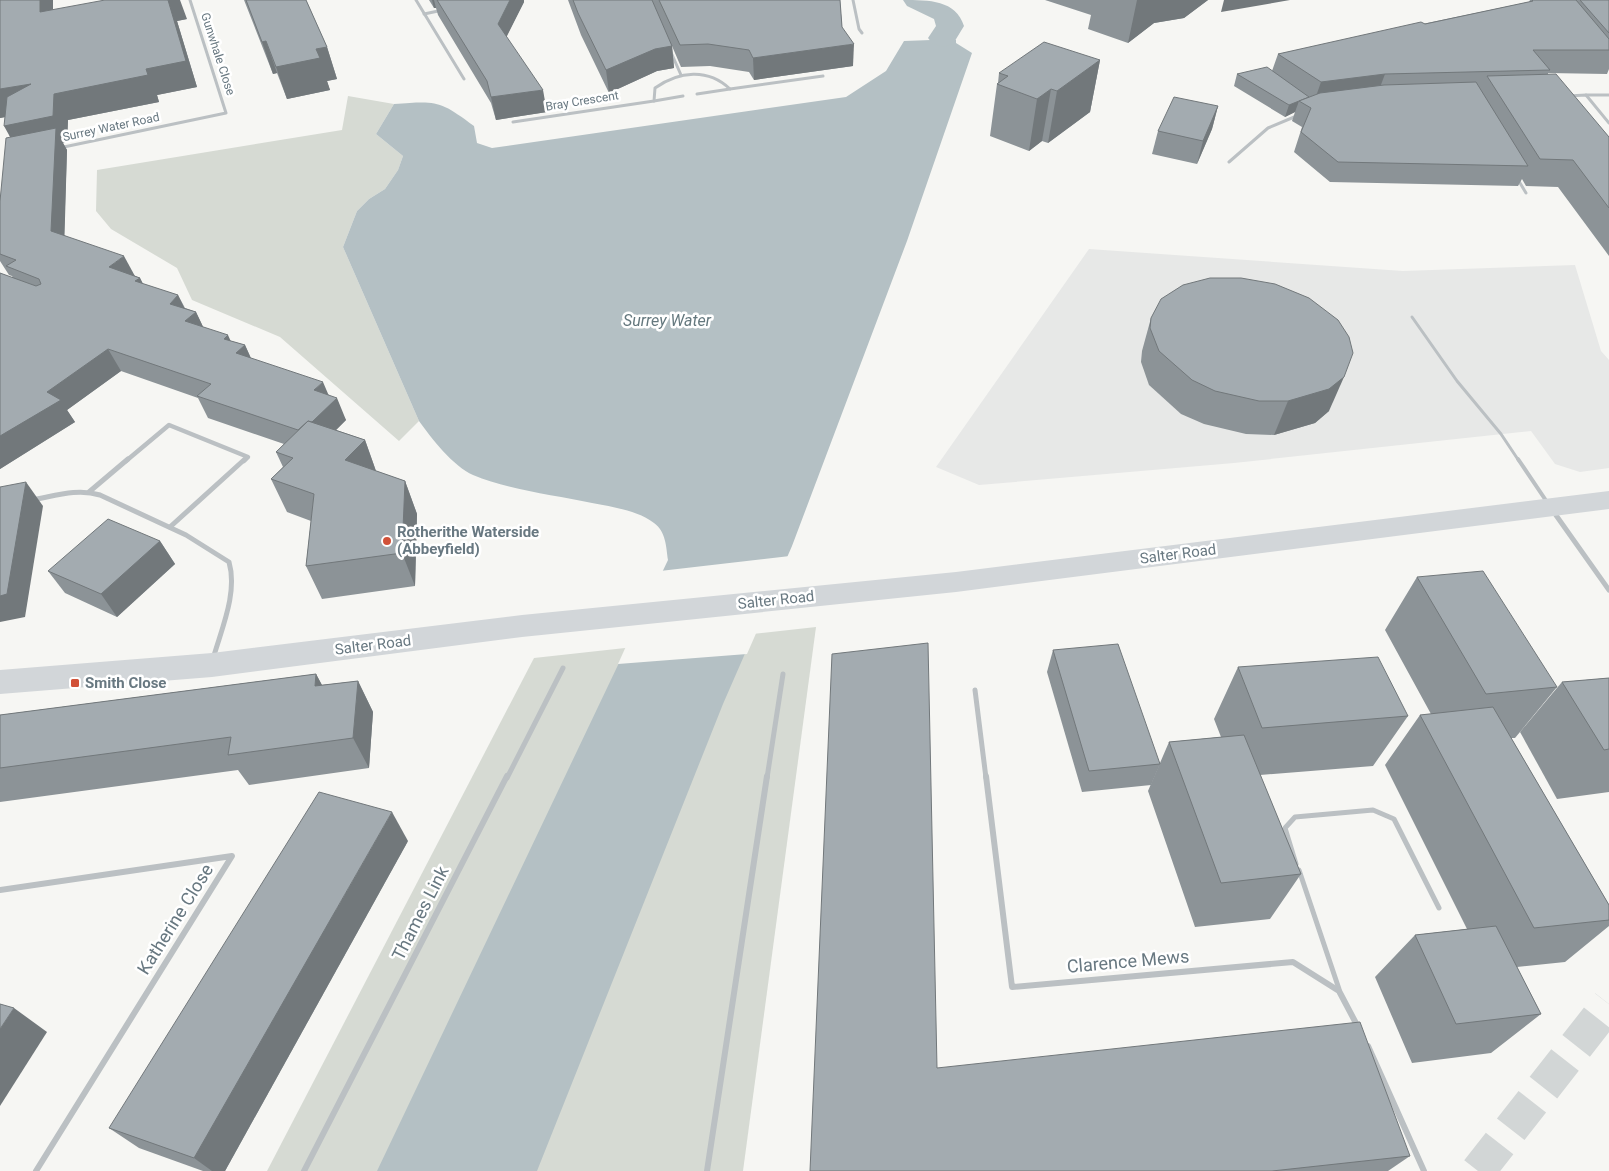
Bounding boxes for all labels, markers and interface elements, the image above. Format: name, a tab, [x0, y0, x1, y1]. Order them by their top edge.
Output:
street label: Gunwhale Close	[198, 11, 238, 97]
street label: Bray Crescent	[544, 88, 620, 114]
street label: Surrey Water Road	[61, 110, 161, 144]
water label: Surrey Water	[623, 311, 712, 330]
place label: Rotherithe Waterside (Abbeyfield)	[397, 523, 539, 558]
marker: Rotherithe Waterside (Abbeyfield)	[381, 535, 393, 547]
street label: Salter Road	[1139, 540, 1217, 568]
street label: Salter Road	[737, 587, 815, 613]
street label: Salter Road	[334, 631, 412, 659]
place label: Smith Close	[85, 674, 166, 692]
marker: Smith Close	[69, 677, 81, 689]
street label: Katherine Close	[133, 860, 217, 978]
street label: Thames Link	[387, 862, 453, 964]
street label: Clarence Mews	[1066, 945, 1190, 977]

